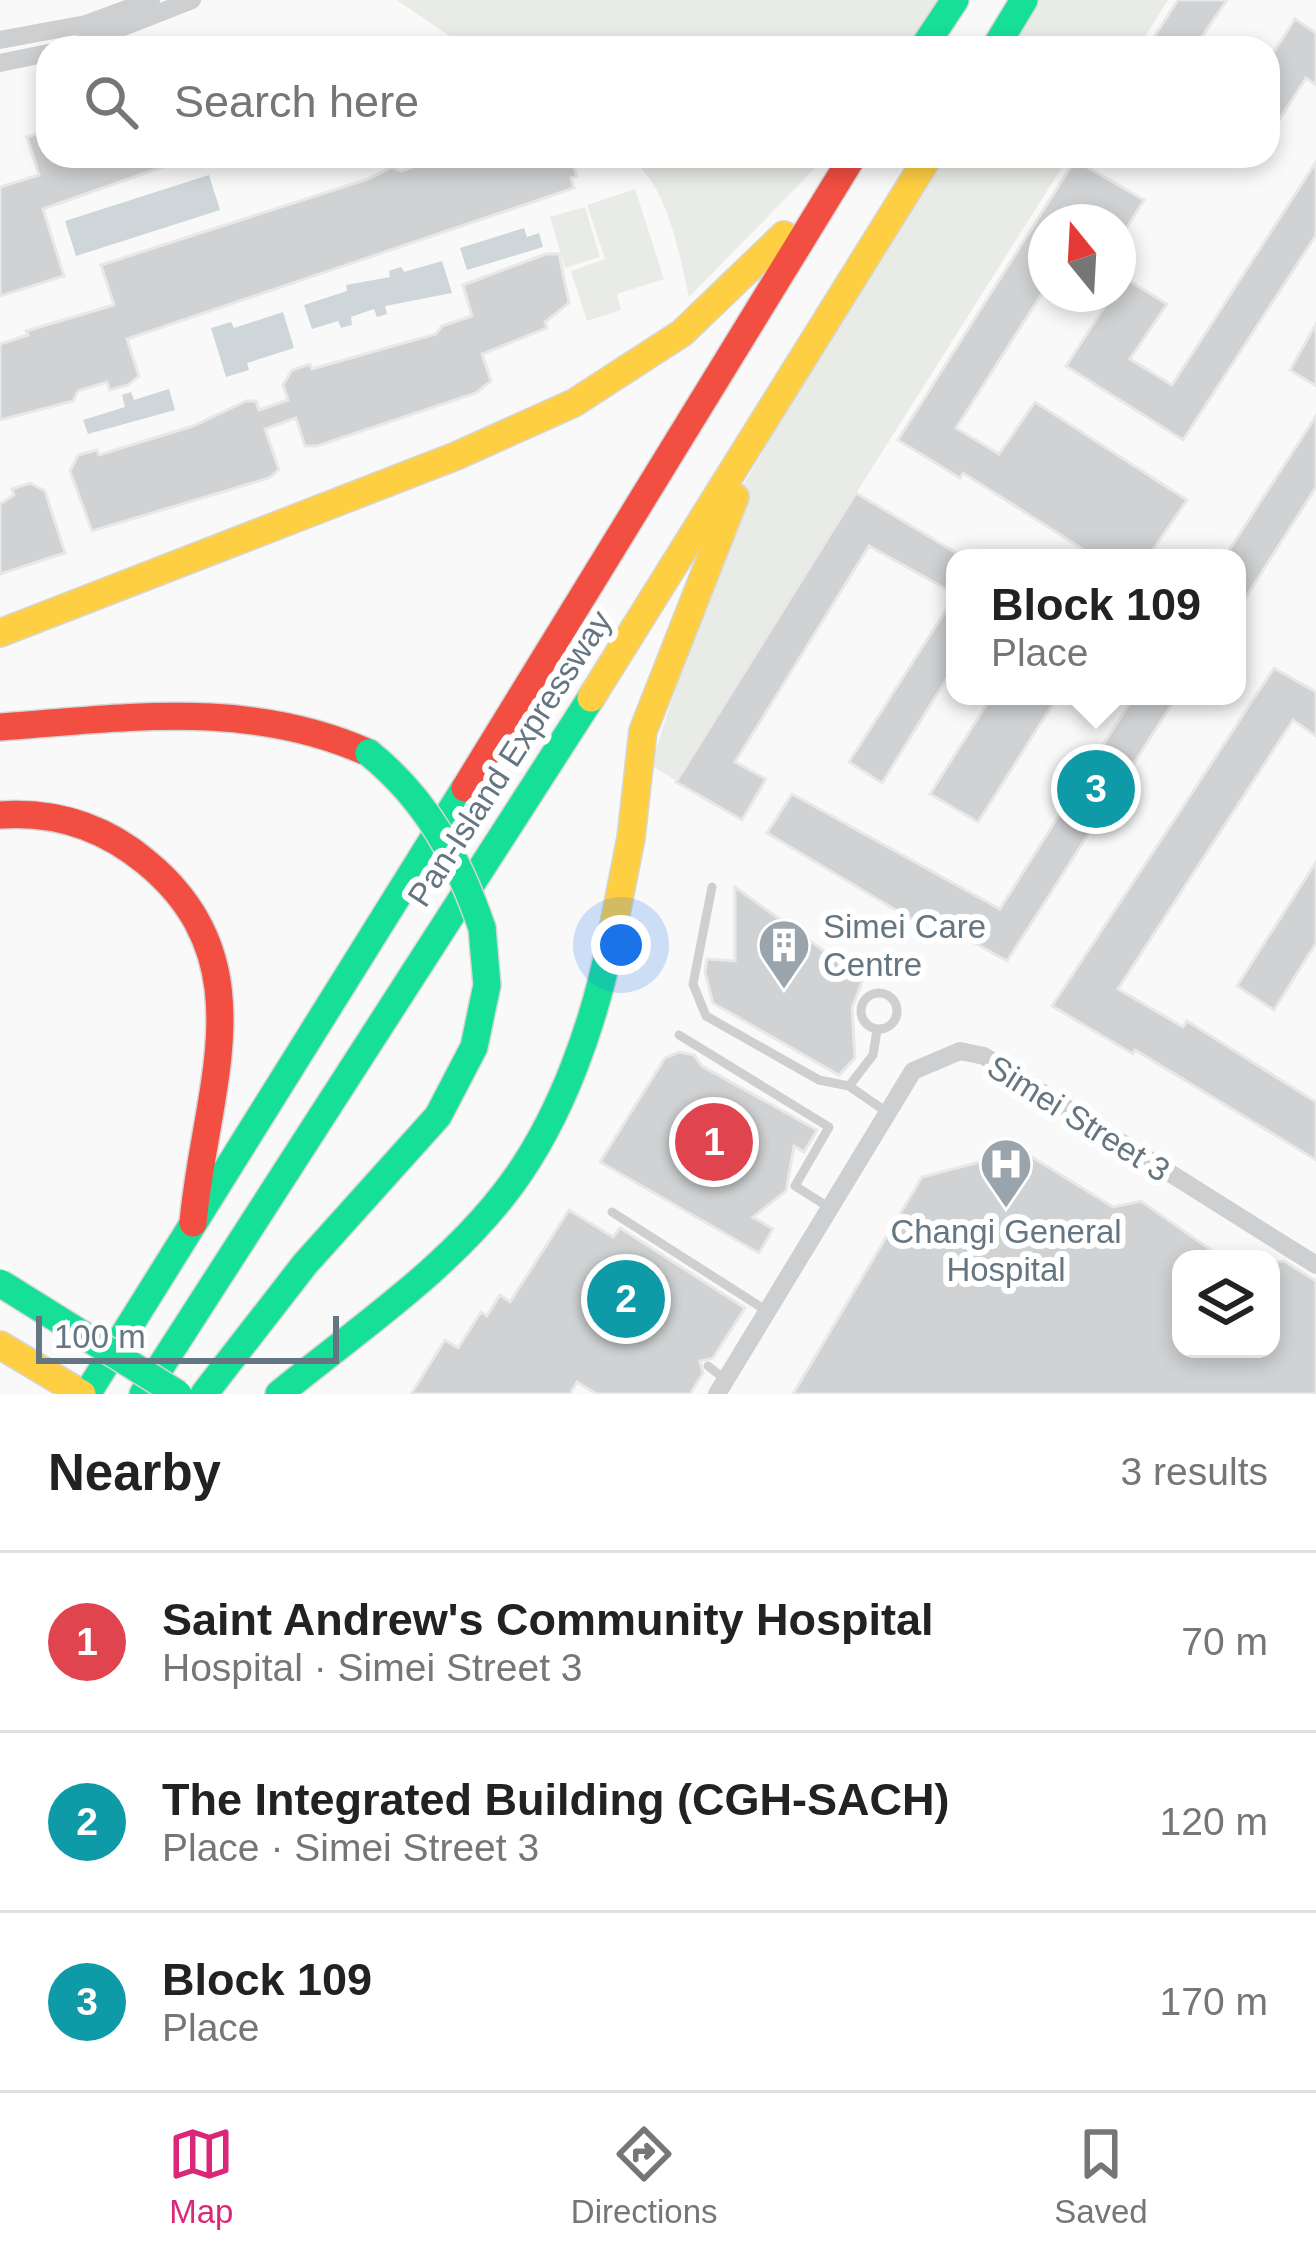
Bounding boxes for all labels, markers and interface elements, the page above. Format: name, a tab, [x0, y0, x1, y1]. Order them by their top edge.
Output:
search box	[36, 36, 1280, 168]
icon: search	[78, 69, 144, 135]
text: Search here	[174, 76, 419, 127]
north arrow	[1028, 204, 1136, 312]
popup	[946, 549, 1246, 705]
text: Block 109	[991, 579, 1201, 630]
street label: Pan-Island Expressway	[400, 603, 619, 913]
text: Place	[991, 631, 1089, 674]
pin: 3	[1057, 744, 1135, 834]
place label: Simei Care Centre	[823, 908, 986, 983]
your location	[591, 915, 651, 975]
building icon: Simei Care Centre	[756, 917, 812, 991]
street label: Simei Street 3	[981, 1048, 1176, 1189]
pin: 1	[675, 1097, 753, 1187]
hospital icon: Changi General Hospital	[978, 1136, 1034, 1210]
place label: Changi General Hospital	[890, 1213, 1122, 1288]
map controls	[1172, 1250, 1280, 1358]
button: layers	[1172, 1250, 1280, 1358]
pin: 2	[587, 1254, 665, 1344]
scale bar	[36, 1310, 339, 1363]
text: 100 m	[54, 1318, 146, 1355]
text: Nearby	[48, 1444, 221, 1501]
text: 3 results	[1121, 1450, 1268, 1493]
text: Saint Andrew's Community Hospital	[162, 1594, 934, 1645]
text: 1	[76, 1620, 98, 1663]
text: 70 m	[1181, 1620, 1268, 1663]
text: Hospital · Simei Street 3	[162, 1646, 583, 1689]
text: The Integrated Building (CGH-SACH)	[162, 1774, 949, 1825]
text: 2	[76, 1800, 98, 1843]
text: 120 m	[1160, 1800, 1268, 1843]
text: Place · Simei Street 3	[162, 1826, 539, 1869]
text: Block 109	[162, 1954, 372, 2005]
text: 3	[76, 1980, 98, 2023]
text: 170 m	[1160, 1980, 1268, 2023]
text: Place	[162, 2006, 260, 2049]
tab: Map	[168, 2121, 234, 2231]
tab: Directions	[571, 2121, 718, 2231]
tab: Saved	[1054, 2121, 1148, 2231]

